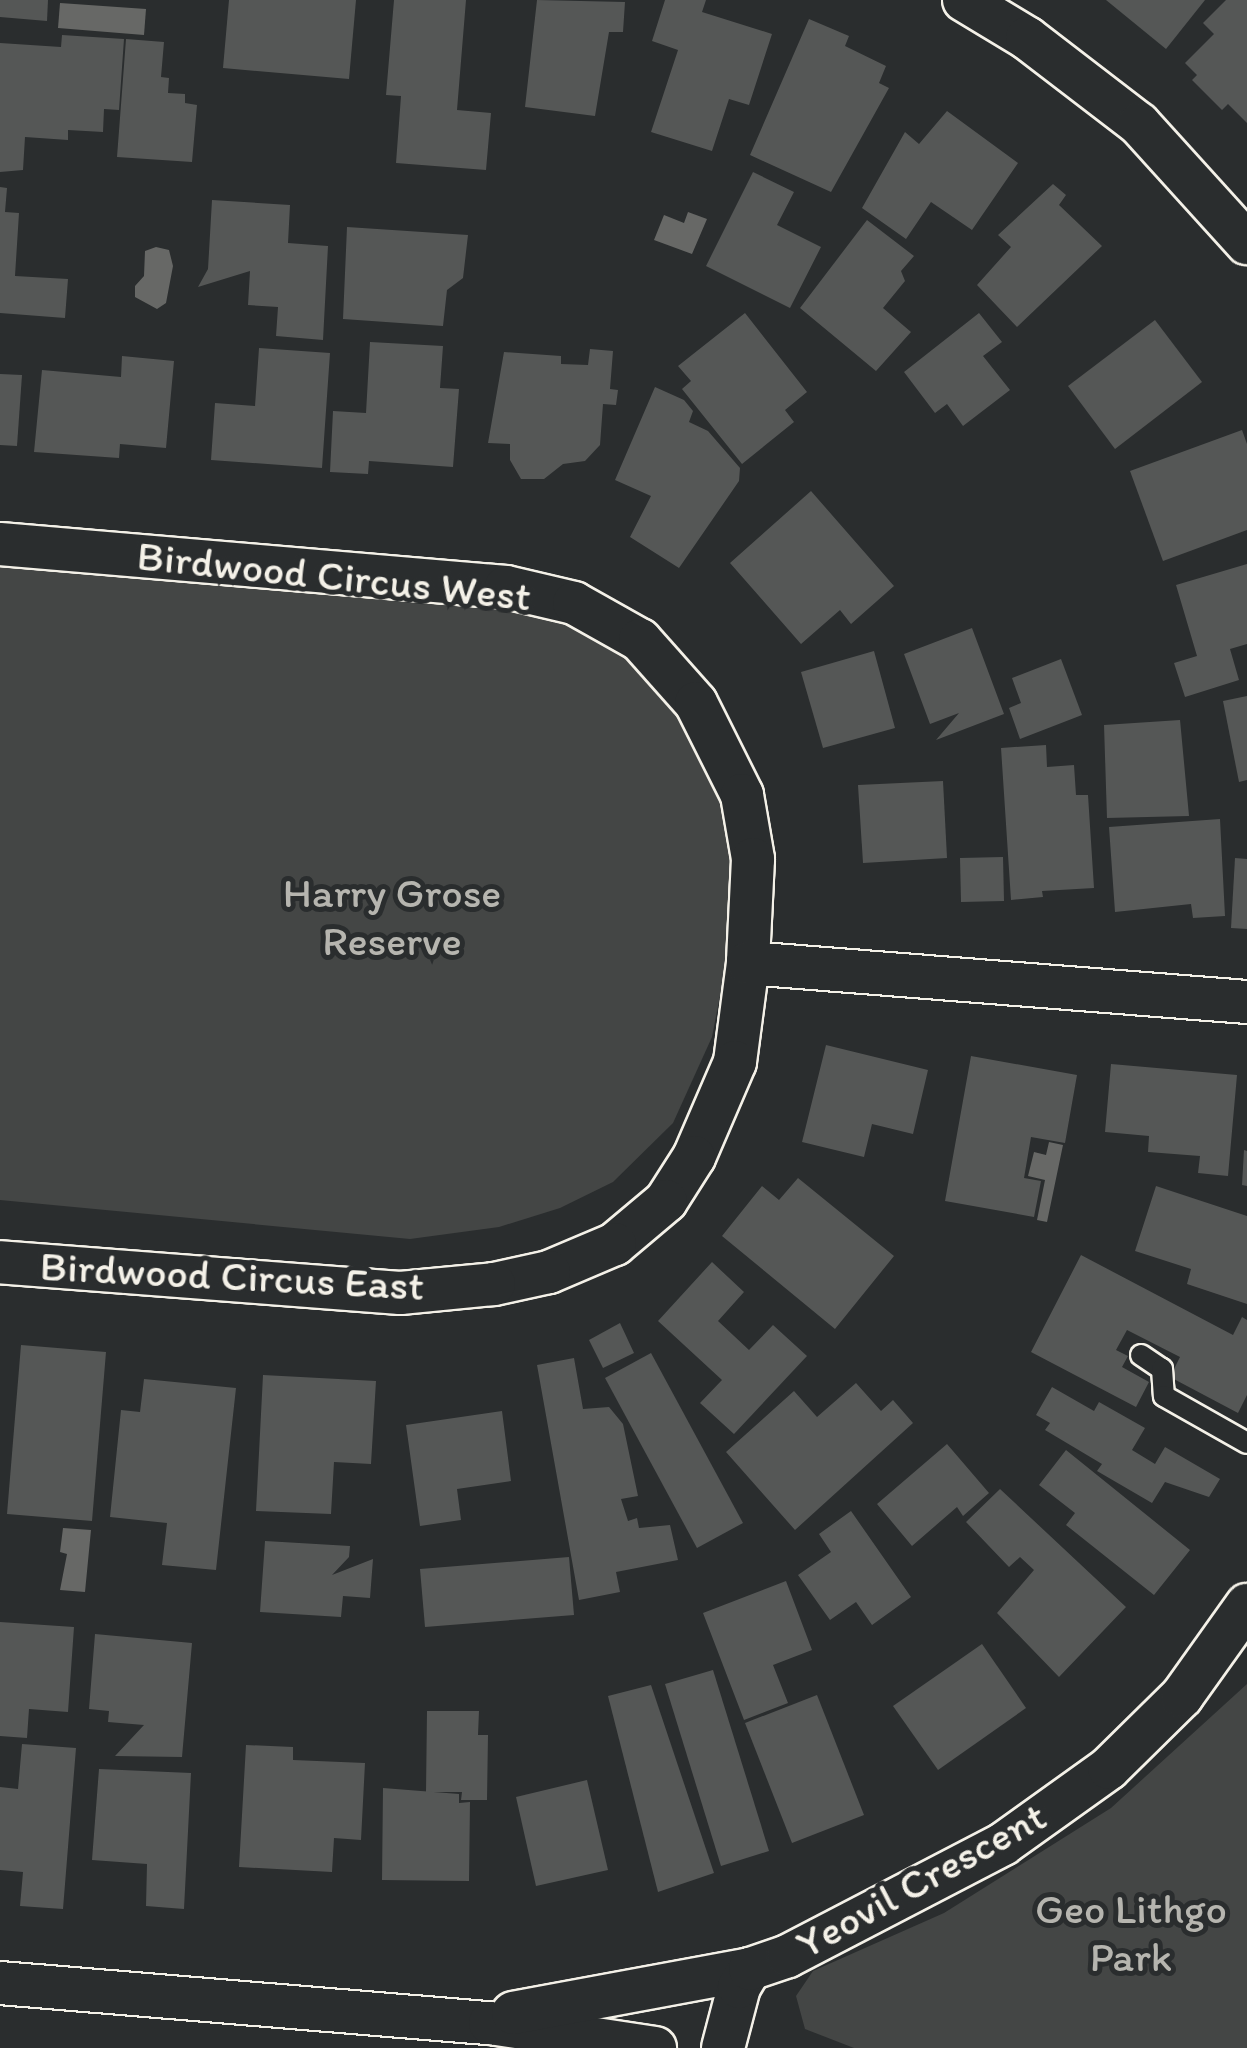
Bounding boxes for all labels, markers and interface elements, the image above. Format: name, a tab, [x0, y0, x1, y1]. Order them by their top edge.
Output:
street label: Birdwood Circus West	[135, 530, 533, 622]
park label: Harry Grose Reserve	[283, 868, 501, 966]
street label: Birdwood Circus East	[38, 1241, 426, 1311]
street label: Yeovil Crescent	[787, 1791, 1055, 1969]
park label: Geo Lithgo Park	[1035, 1884, 1227, 1982]

